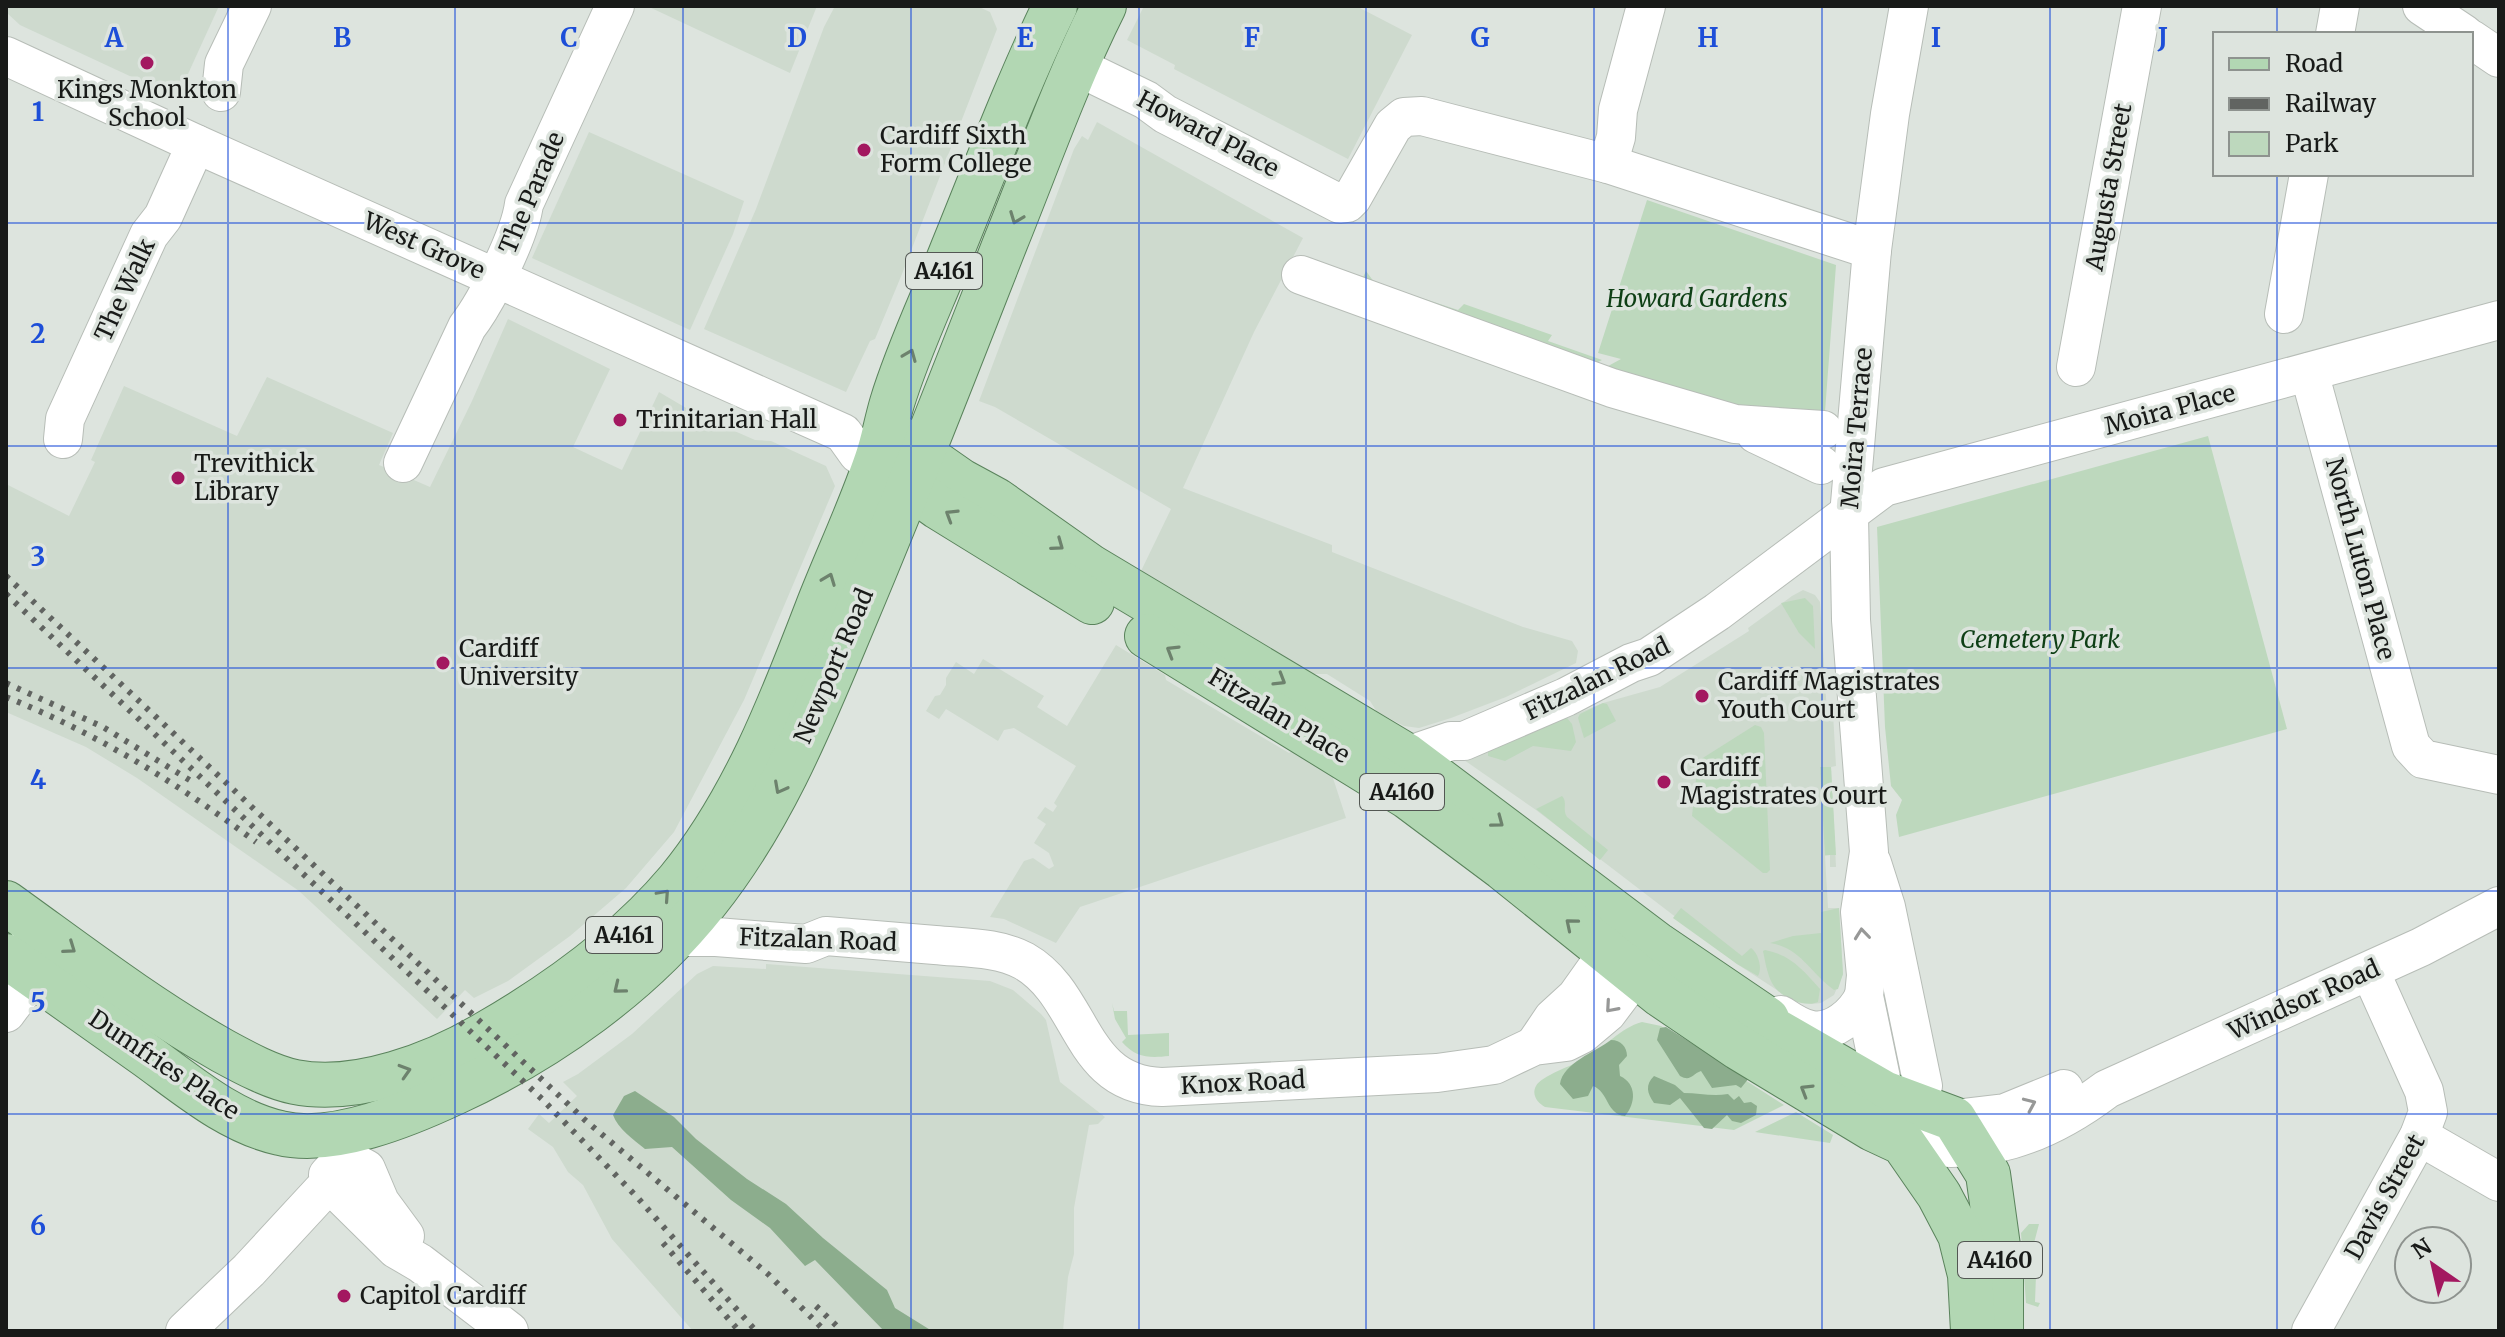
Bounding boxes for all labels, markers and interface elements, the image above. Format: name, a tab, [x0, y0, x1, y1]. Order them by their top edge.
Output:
text: A	[104, 21, 124, 54]
text: B	[333, 21, 351, 54]
text: C	[560, 21, 578, 54]
text: D	[787, 21, 807, 54]
text: E	[1017, 21, 1034, 54]
text: F	[1244, 21, 1260, 54]
text: G	[1471, 21, 1490, 54]
text: H	[1697, 21, 1719, 54]
text: I	[1931, 21, 1941, 54]
text: J	[2157, 21, 2168, 54]
legend	[2213, 32, 2473, 176]
text: Road	[2285, 48, 2343, 79]
marker: Kings Monkton School	[138, 54, 156, 72]
place label: Kings Monkton School	[57, 74, 237, 133]
street label: Howard Place	[1132, 83, 1284, 184]
text: Railway	[2285, 88, 2376, 119]
text: 1	[32, 95, 44, 128]
street label: Augusta Street	[2078, 100, 2139, 274]
place label: Cardiff Sixth Form College	[880, 120, 1031, 179]
street label: The Parade	[492, 127, 571, 258]
text: Park	[2285, 128, 2339, 159]
marker: Cardiff Sixth Form College	[855, 141, 873, 159]
street label: West Grove	[358, 205, 490, 286]
one-way arrow	[1009, 210, 1025, 224]
street label: The Walk	[87, 233, 162, 346]
road number: A4161	[906, 253, 982, 289]
park label: Howard Gardens	[1605, 283, 1788, 314]
text: 2	[30, 317, 46, 350]
street label: Moira Terrace	[1834, 346, 1879, 510]
one-way arrow	[900, 349, 917, 363]
street label: Moira Place	[2101, 377, 2239, 442]
place label: Trinitarian Hall	[636, 404, 817, 435]
marker: Trinitarian Hall	[611, 411, 629, 429]
place label: Trevithick Library	[194, 448, 315, 507]
street label: North Luton Place	[2319, 455, 2402, 663]
marker: Trevithick Library	[169, 469, 187, 487]
one-way arrow	[945, 509, 960, 524]
one-way arrow	[1050, 535, 1064, 549]
text: 3	[31, 540, 45, 573]
one-way arrow	[819, 573, 836, 587]
street label: Newport Road	[787, 584, 880, 748]
park label: Cemetery Park	[1960, 624, 2120, 655]
street label: Fitzalan Road	[1519, 630, 1675, 727]
place label: Cardiff University	[459, 633, 578, 692]
one-way arrow	[1166, 645, 1181, 661]
marker: Cardiff University	[434, 654, 452, 672]
street label: Fitzalan Place	[1203, 661, 1356, 770]
place label: Cardiff Magistrates Youth Court	[1717, 666, 1940, 725]
one-way arrow	[1271, 670, 1286, 686]
marker: Cardiff Magistrates Youth Court	[1693, 687, 1711, 705]
place label: Cardiff Magistrates Court	[1680, 752, 1888, 811]
text: 4	[30, 763, 47, 796]
marker: Cardiff Magistrates Court	[1655, 773, 1673, 791]
road number: A4160	[1360, 774, 1444, 810]
one-way arrow	[774, 779, 789, 794]
one-way arrow	[1489, 812, 1504, 826]
one-way arrow	[655, 890, 669, 905]
road number: A4161	[586, 917, 662, 953]
one-way arrow	[1566, 919, 1580, 934]
street label: Fitzalan Road	[739, 921, 897, 958]
one-way arrow	[1853, 927, 1870, 940]
one-way arrow	[61, 938, 75, 953]
street label: Windsor Road	[2222, 952, 2384, 1047]
one-way arrow	[613, 979, 628, 993]
text: 5	[30, 986, 46, 1019]
one-way arrow	[1607, 998, 1621, 1013]
street label: Dumfries Place	[83, 1003, 246, 1126]
one-way arrow	[398, 1064, 412, 1080]
street label: Knox Road	[1180, 1064, 1306, 1101]
one-way arrow	[1800, 1084, 1815, 1099]
one-way arrow	[2022, 1098, 2036, 1114]
street label: Davis Street	[2337, 1128, 2432, 1265]
text: 6	[30, 1209, 46, 1242]
north arrow	[2393, 1225, 2473, 1305]
text: N	[2407, 1232, 2437, 1265]
road number: A4160	[1958, 1242, 2042, 1278]
place label: Capitol Cardiff	[360, 1280, 527, 1311]
marker: Capitol Cardiff	[335, 1287, 353, 1305]

